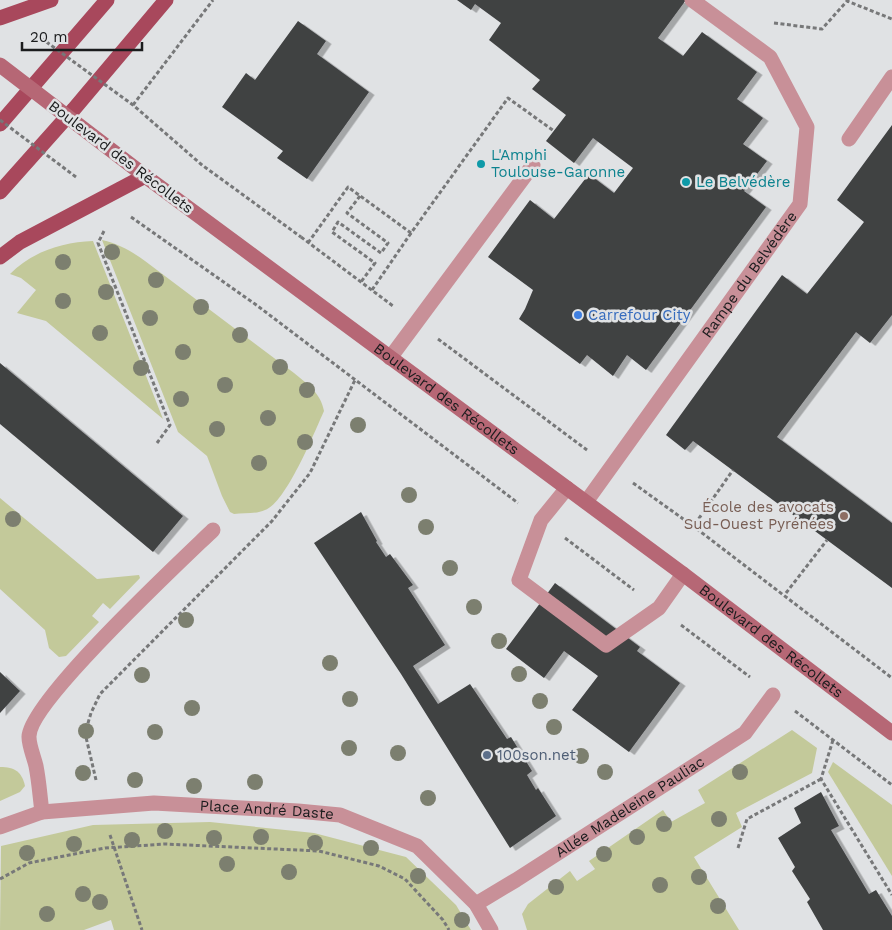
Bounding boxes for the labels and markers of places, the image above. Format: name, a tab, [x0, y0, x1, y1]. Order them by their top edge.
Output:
place label: L'Amphi Toulouse-Garonne	[491, 146, 625, 181]
marker: L'Amphi Toulouse-Garonne	[475, 158, 487, 170]
place label: Le Belvédère	[696, 173, 790, 191]
marker: Le Belvédère	[680, 176, 692, 188]
place label: Carrefour City	[588, 306, 691, 324]
marker: Carrefour City	[572, 309, 584, 321]
place label: École des avocats Sud-Ouest Pyrénées	[684, 498, 834, 533]
marker: École des avocats Sud-Ouest Pyrénées	[838, 510, 850, 522]
place label: 100son.net	[497, 746, 576, 764]
marker: 100son.net	[481, 749, 493, 761]

